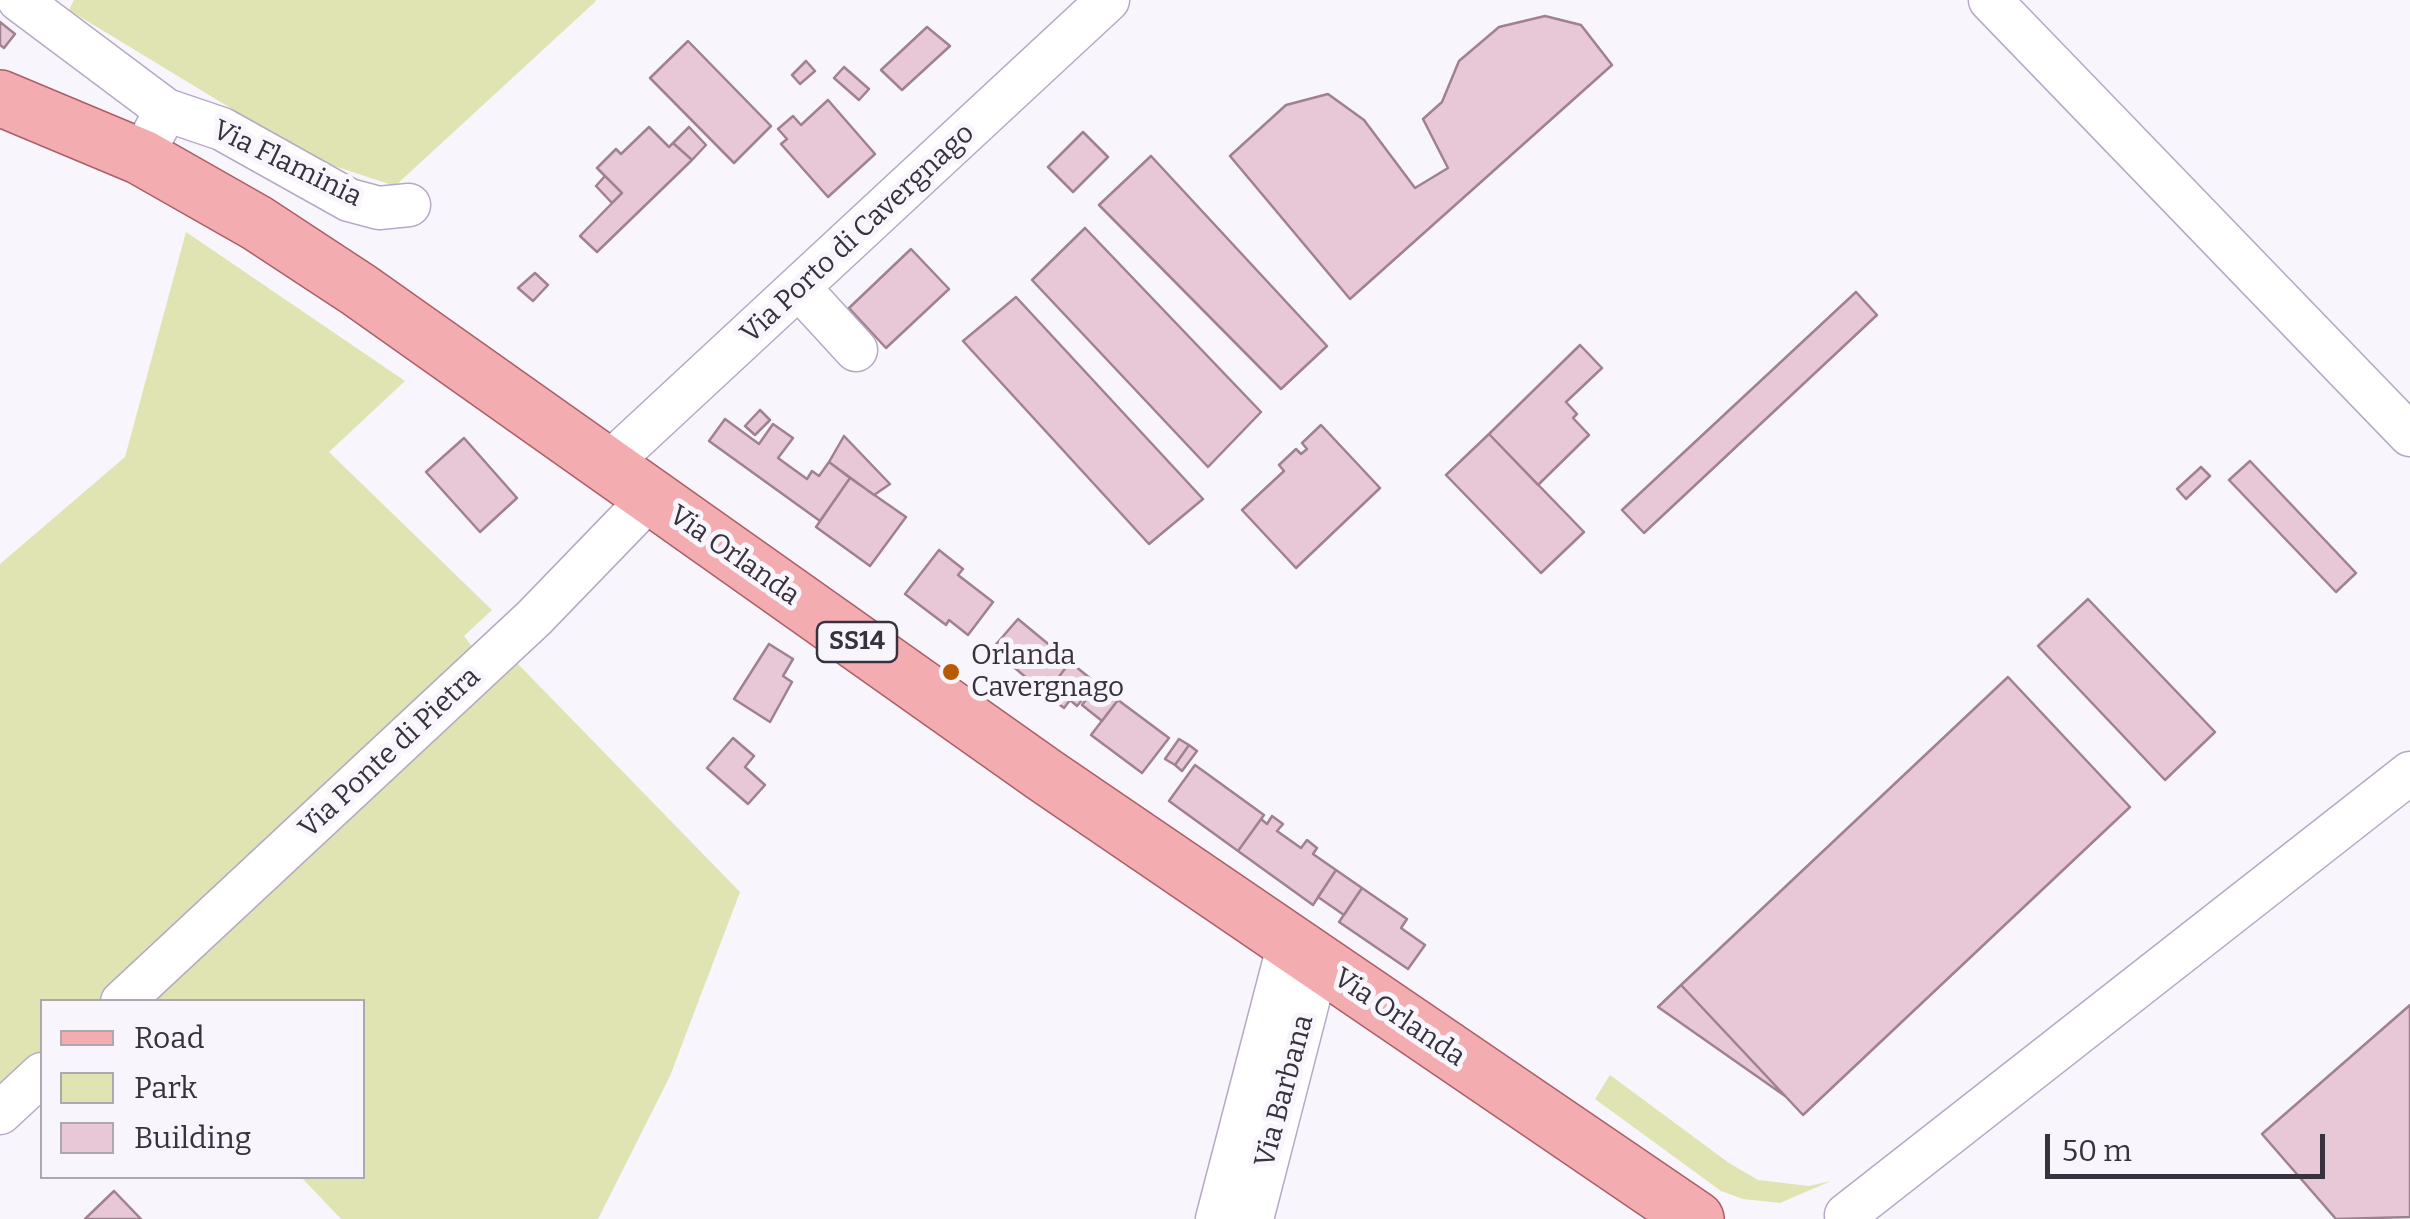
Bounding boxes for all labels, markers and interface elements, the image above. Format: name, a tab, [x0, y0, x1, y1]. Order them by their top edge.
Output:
street label: Via Flaminia	[207, 114, 367, 214]
street label: Via Porto di Cavergnago	[734, 117, 982, 351]
street label: Via Orlanda	[662, 499, 806, 613]
road number: SS14	[817, 622, 897, 662]
place label: Orlanda Cavergnago	[971, 639, 1124, 705]
street label: Via Ponte di Pietra	[292, 660, 488, 846]
marker: Orlanda Cavergnago	[940, 661, 962, 683]
street label: Via Orlanda	[1327, 962, 1471, 1074]
legend	[40, 999, 365, 1179]
street label: Via Barbana	[1249, 1011, 1321, 1171]
text: Road	[134, 1020, 205, 1056]
text: Park	[134, 1070, 197, 1106]
scale bar	[2050, 1114, 2330, 1176]
text: Building	[134, 1120, 252, 1156]
text: 50 m	[2062, 1133, 2132, 1169]

